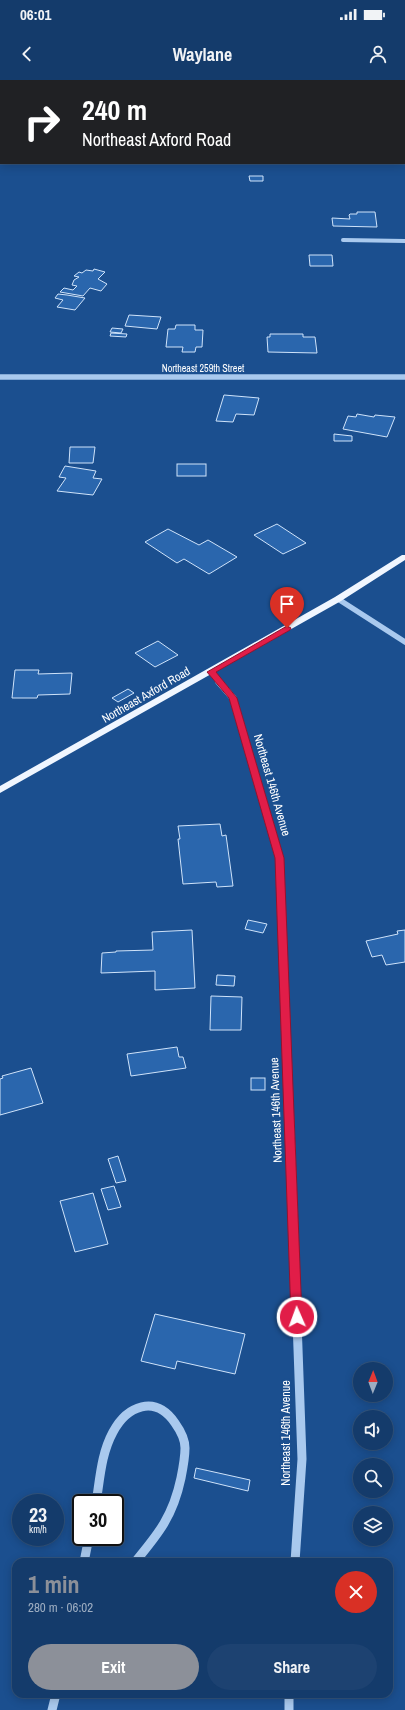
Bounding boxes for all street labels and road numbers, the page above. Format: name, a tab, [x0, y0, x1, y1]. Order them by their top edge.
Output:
street label: Northeast 259th Street	[162, 362, 245, 375]
street label: Northeast Axford Road	[99, 663, 193, 727]
street label: Northeast 146th Avenue	[250, 732, 294, 838]
street label: Northeast 146th Avenue	[266, 1057, 286, 1163]
street label: Northeast 146th Avenue	[278, 1380, 294, 1486]

